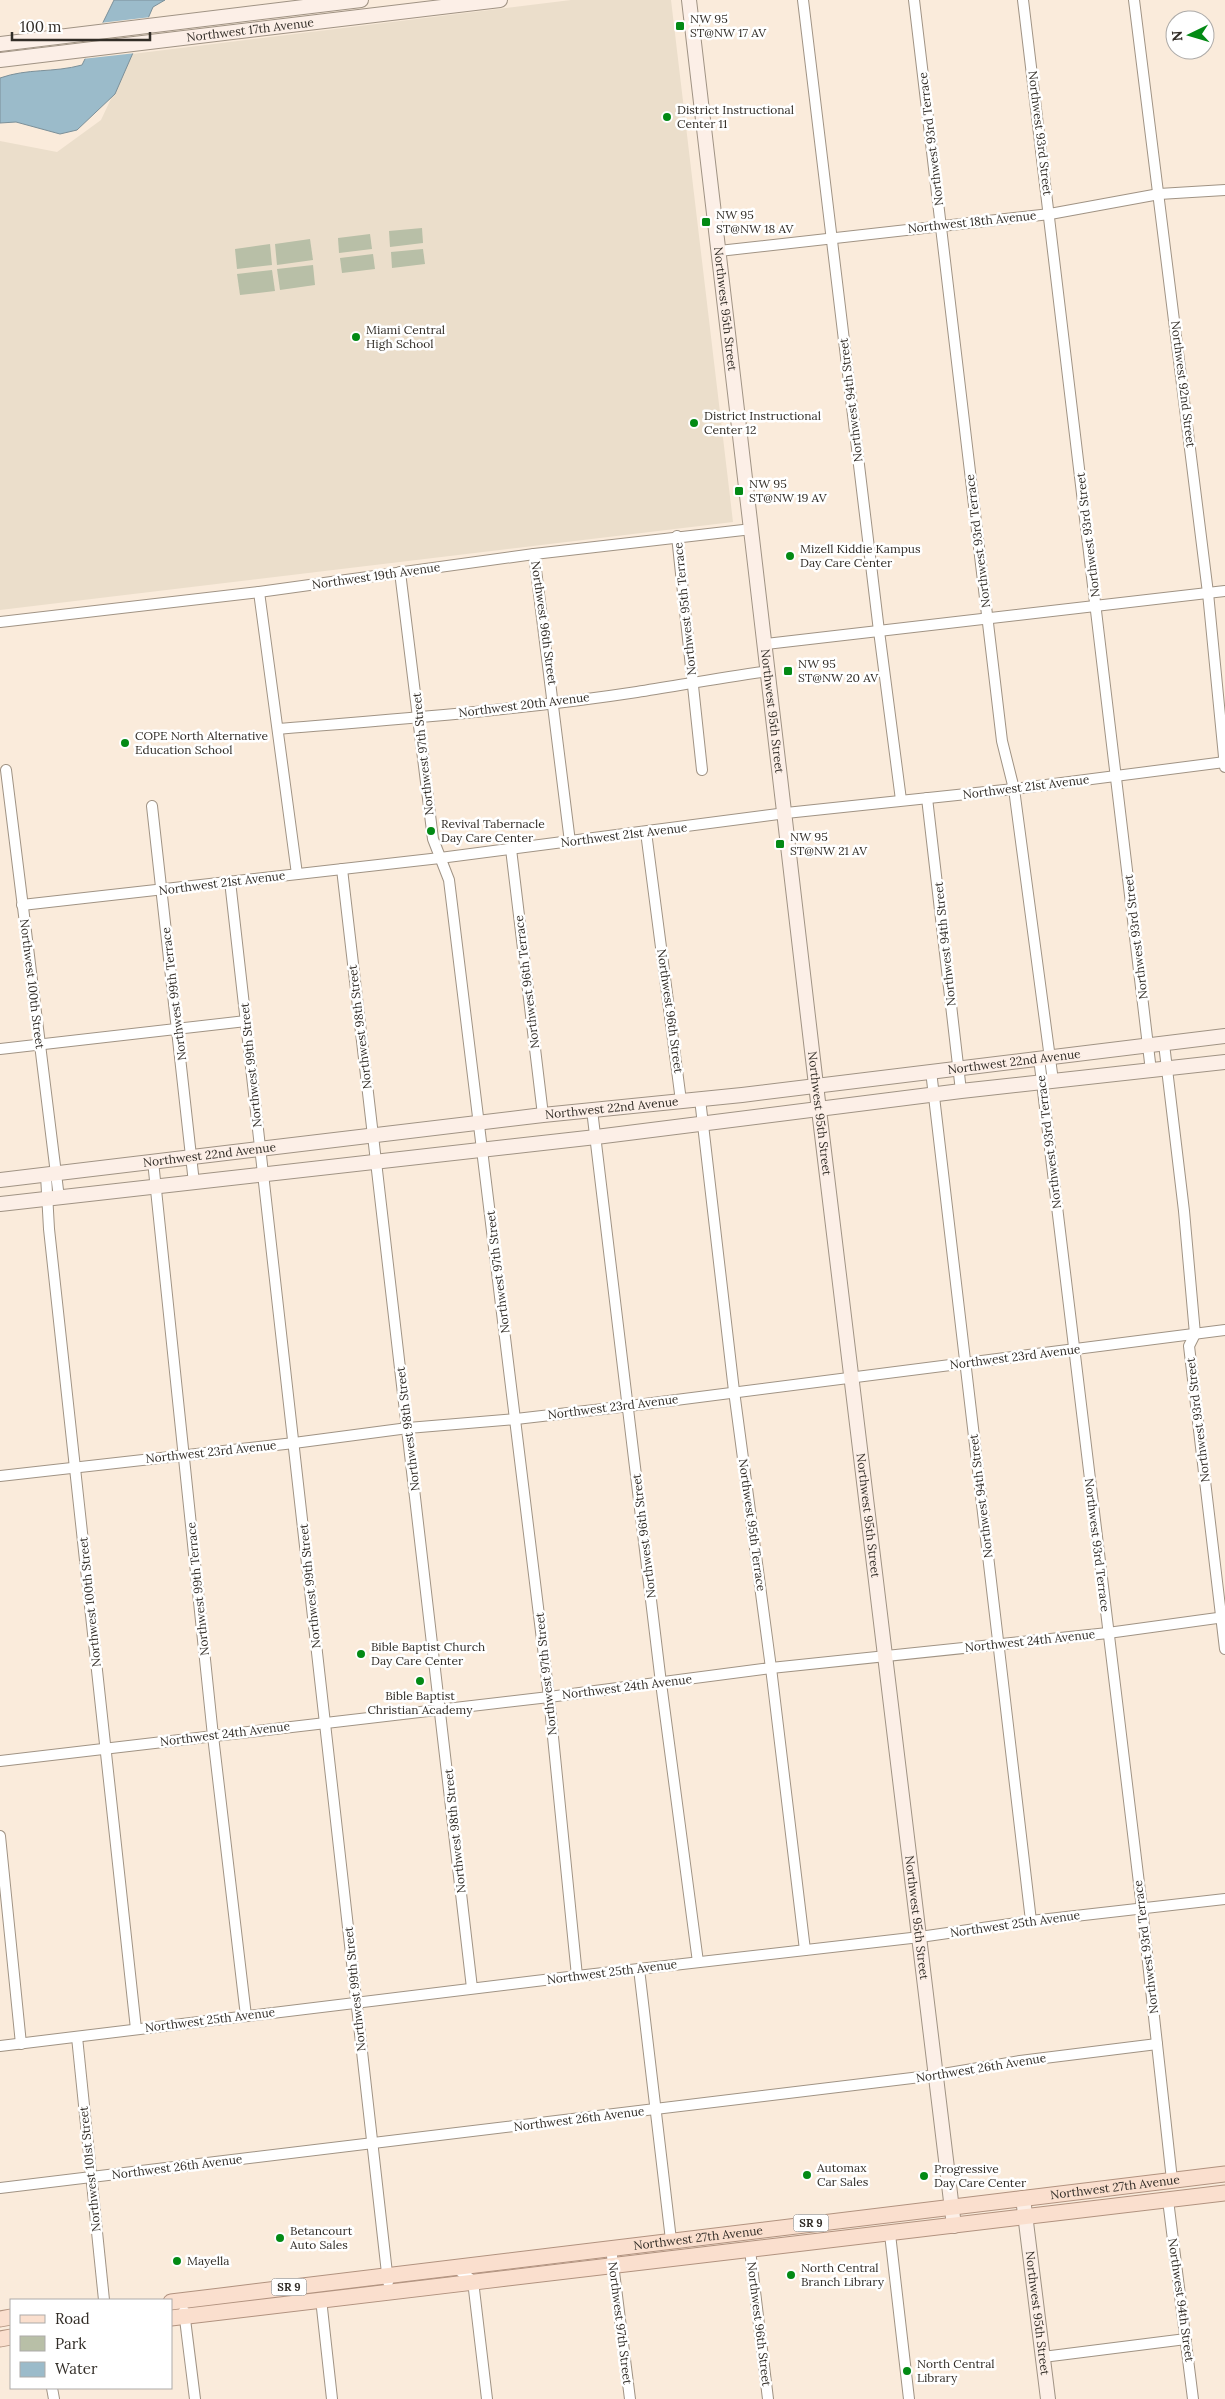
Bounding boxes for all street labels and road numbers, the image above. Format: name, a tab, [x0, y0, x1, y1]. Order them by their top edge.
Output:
street label: Northwest 17th Avenue	[186, 14, 315, 45]
street label: Northwest 93rd Street	[1025, 70, 1056, 196]
street label: Northwest 93rd Terrace	[915, 71, 946, 207]
street label: Northwest 18th Avenue	[907, 207, 1037, 236]
street label: Northwest 95th Street	[711, 246, 740, 372]
street label: Northwest 92nd Street	[1168, 320, 1199, 448]
street label: Northwest 94th Street	[835, 337, 866, 463]
street label: Northwest 93rd Street	[1072, 472, 1103, 598]
street label: Northwest 93rd Terrace	[962, 473, 993, 609]
street label: Northwest 95th Terrace	[670, 541, 699, 676]
street label: Northwest 19th Avenue	[311, 559, 442, 592]
street label: Northwest 96th Street	[528, 560, 561, 686]
street label: Northwest 95th Street	[758, 648, 787, 774]
street label: Northwest 20th Avenue	[457, 689, 591, 720]
street label: Northwest 97th Street	[409, 691, 436, 816]
street label: Northwest 21st Avenue	[962, 771, 1091, 802]
street label: Northwest 21st Avenue	[560, 819, 689, 850]
street label: Northwest 21st Avenue	[158, 867, 287, 898]
street label: Northwest 93rd Street	[1120, 874, 1151, 1000]
street label: Northwest 94th Street	[930, 881, 958, 1007]
street label: Northwest 96th Terrace	[511, 914, 542, 1050]
street label: Northwest 100th Street	[17, 918, 48, 1050]
street label: Northwest 99th Terrace	[158, 926, 189, 1062]
street label: Northwest 96th Street	[654, 948, 687, 1074]
street label: Northwest 98th Street	[344, 964, 375, 1090]
street label: Northwest 99th Street	[236, 1002, 265, 1128]
street label: Northwest 22nd Avenue	[947, 1046, 1082, 1077]
street label: Northwest 95th Street	[805, 1050, 835, 1177]
street label: Northwest 93rd Terrace	[1033, 1074, 1064, 1210]
street label: Northwest 22nd Avenue	[544, 1093, 680, 1122]
street label: Northwest 22nd Avenue	[142, 1139, 277, 1170]
street label: Northwest 97th Street	[482, 1209, 512, 1334]
street label: Northwest 23rd Avenue	[949, 1341, 1082, 1372]
street label: Northwest 93rd Street	[1182, 1357, 1213, 1483]
street label: Northwest 98th Street	[392, 1366, 423, 1492]
street label: Northwest 23rd Avenue	[547, 1391, 680, 1422]
street label: Northwest 94th Street	[965, 1433, 996, 1559]
street label: Northwest 23rd Avenue	[145, 1437, 278, 1466]
street label: Northwest 95th Street	[854, 1452, 884, 1579]
street label: Northwest 95th Terrace	[736, 1458, 769, 1593]
street label: Northwest 96th Street	[628, 1473, 659, 1599]
street label: Northwest 93rd Terrace	[1082, 1477, 1113, 1613]
street label: Northwest 99th Terrace	[183, 1521, 212, 1657]
street label: Northwest 99th Street	[295, 1523, 324, 1649]
street label: Northwest 100th Street	[75, 1536, 104, 1668]
street label: Northwest 97th Street	[532, 1611, 559, 1736]
street label: Northwest 24th Avenue	[964, 1626, 1096, 1655]
street label: Northwest 24th Avenue	[561, 1671, 693, 1702]
street label: Northwest 24th Avenue	[159, 1718, 291, 1749]
street label: Northwest 98th Street	[440, 1768, 469, 1894]
street label: Northwest 95th Street	[902, 1854, 932, 1981]
street label: Northwest 93rd Terrace	[1130, 1879, 1161, 2015]
street label: Northwest 25th Avenue	[949, 1907, 1081, 1940]
street label: Northwest 99th Street	[340, 1926, 369, 2052]
street label: Northwest 25th Avenue	[546, 1956, 678, 1987]
street label: Northwest 25th Avenue	[144, 2004, 276, 2035]
street label: Northwest 26th Avenue	[915, 2050, 1048, 2085]
street label: Northwest 26th Avenue	[513, 2103, 646, 2134]
street label: Northwest 101st Street	[75, 2105, 104, 2232]
street label: Northwest 26th Avenue	[111, 2151, 244, 2182]
street label: Northwest 27th Avenue	[1049, 2171, 1181, 2202]
road number: SR 9	[794, 2214, 828, 2232]
street label: Northwest 27th Avenue	[632, 2222, 764, 2253]
street label: Northwest 94th Street	[1165, 2237, 1198, 2363]
street label: Northwest 95th Street	[1023, 2250, 1053, 2376]
street label: Northwest 97th Street	[606, 2261, 636, 2386]
street label: Northwest 96th Street	[744, 2261, 775, 2387]
road number: SR 9	[272, 2278, 306, 2296]

